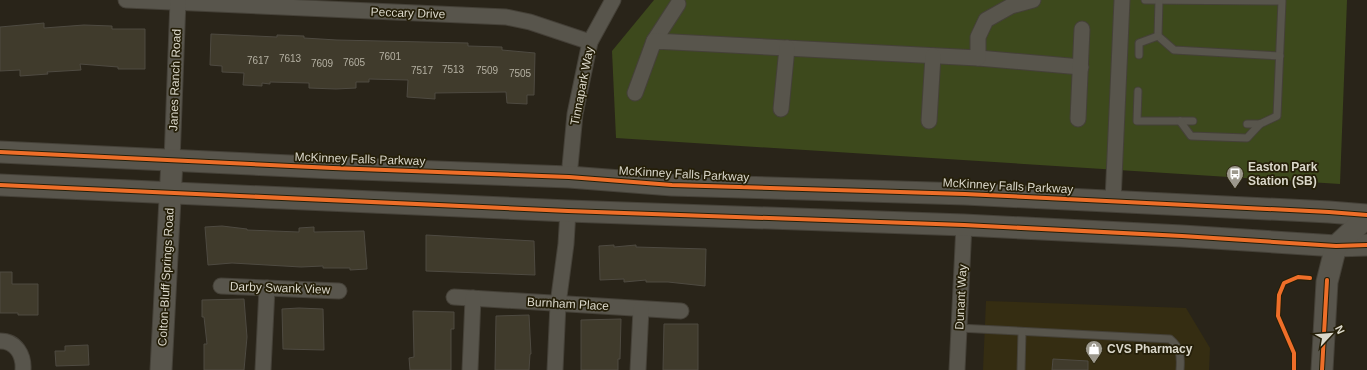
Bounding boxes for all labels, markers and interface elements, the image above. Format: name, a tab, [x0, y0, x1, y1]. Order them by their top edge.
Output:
street label: Peccary Drive	[370, 5, 446, 21]
street label: Janes Ranch Road	[166, 29, 184, 131]
street label: Tinnapark Way	[568, 45, 596, 127]
house number: 7601	[379, 51, 402, 62]
house number: 7613	[279, 53, 302, 64]
house number: 7617	[247, 55, 270, 66]
house number: 7605	[343, 57, 366, 68]
house number: 7609	[311, 58, 334, 69]
house number: 7513	[442, 64, 465, 75]
house number: 7517	[411, 65, 434, 76]
house number: 7509	[476, 65, 499, 76]
house number: 7505	[509, 68, 532, 79]
street label: McKinney Falls Parkway	[294, 150, 426, 168]
place label: Easton Park Station (SB)	[1248, 160, 1318, 188]
street label: McKinney Falls Parkway	[618, 164, 750, 184]
bus stop icon: Easton Park Station (SB)	[1225, 164, 1245, 189]
street label: McKinney Falls Parkway	[942, 176, 1074, 196]
street label: Colton-Bluff Springs Road	[155, 207, 177, 347]
street label: Dunant Way	[952, 264, 970, 330]
street label: Darby Swank View	[230, 279, 331, 297]
street label: Burnham Place	[527, 295, 610, 313]
north arrow	[1311, 314, 1351, 354]
text: N	[1333, 323, 1347, 336]
shop icon: CVS Pharmacy	[1084, 339, 1104, 364]
place label: CVS Pharmacy	[1107, 342, 1193, 356]

